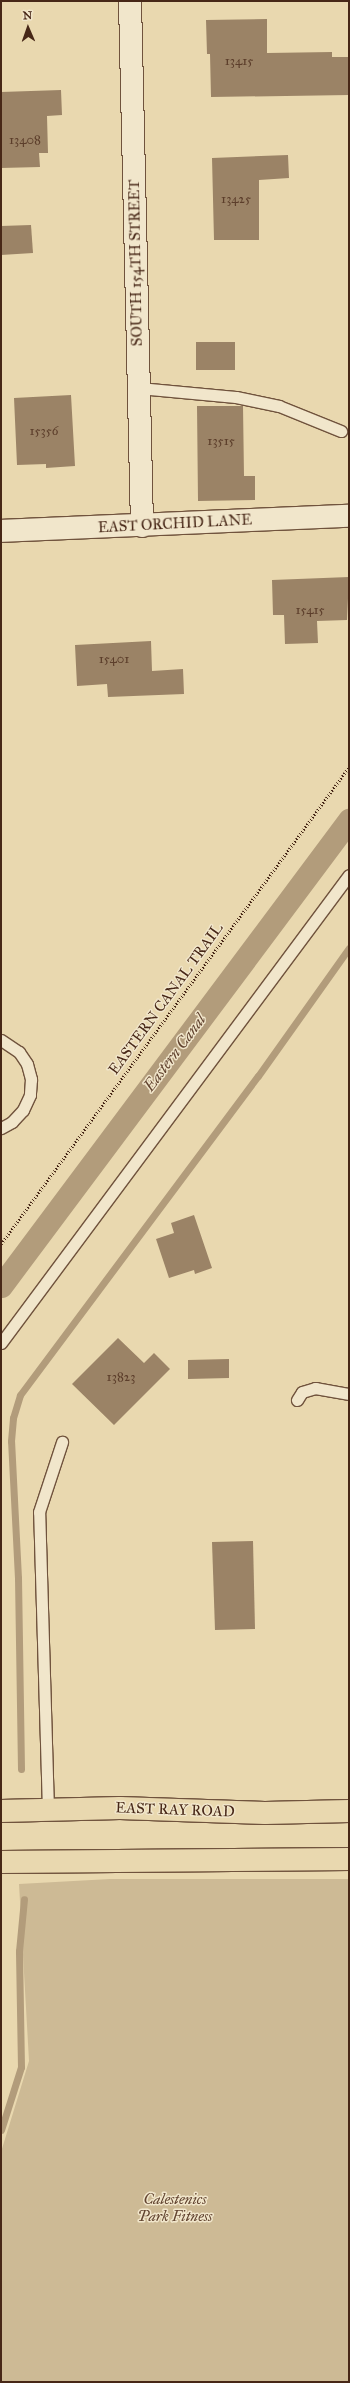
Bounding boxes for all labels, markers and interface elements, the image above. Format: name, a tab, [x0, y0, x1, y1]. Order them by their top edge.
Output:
north arrow	[8, 8, 48, 48]
text: N	[23, 9, 32, 22]
house number: 13415	[225, 53, 253, 69]
house number: 13408	[9, 132, 41, 148]
street label: SOUTH 154TH STREET	[126, 179, 146, 347]
house number: 13425	[221, 191, 251, 207]
house number: 15356	[30, 423, 58, 439]
house number: 13515	[207, 433, 235, 449]
street label: EAST ORCHID LANE	[97, 511, 253, 537]
house number: 15415	[295, 602, 325, 618]
house number: 15401	[99, 651, 129, 667]
street label: EASTERN CANAL TRAIL	[105, 920, 227, 1078]
water label: Eastern Canal	[140, 1011, 210, 1095]
house number: 13823	[107, 1369, 135, 1385]
street label: EAST RAY ROAD	[115, 1799, 235, 1821]
park label: Calestenics Park Fitness	[138, 2190, 212, 2225]

